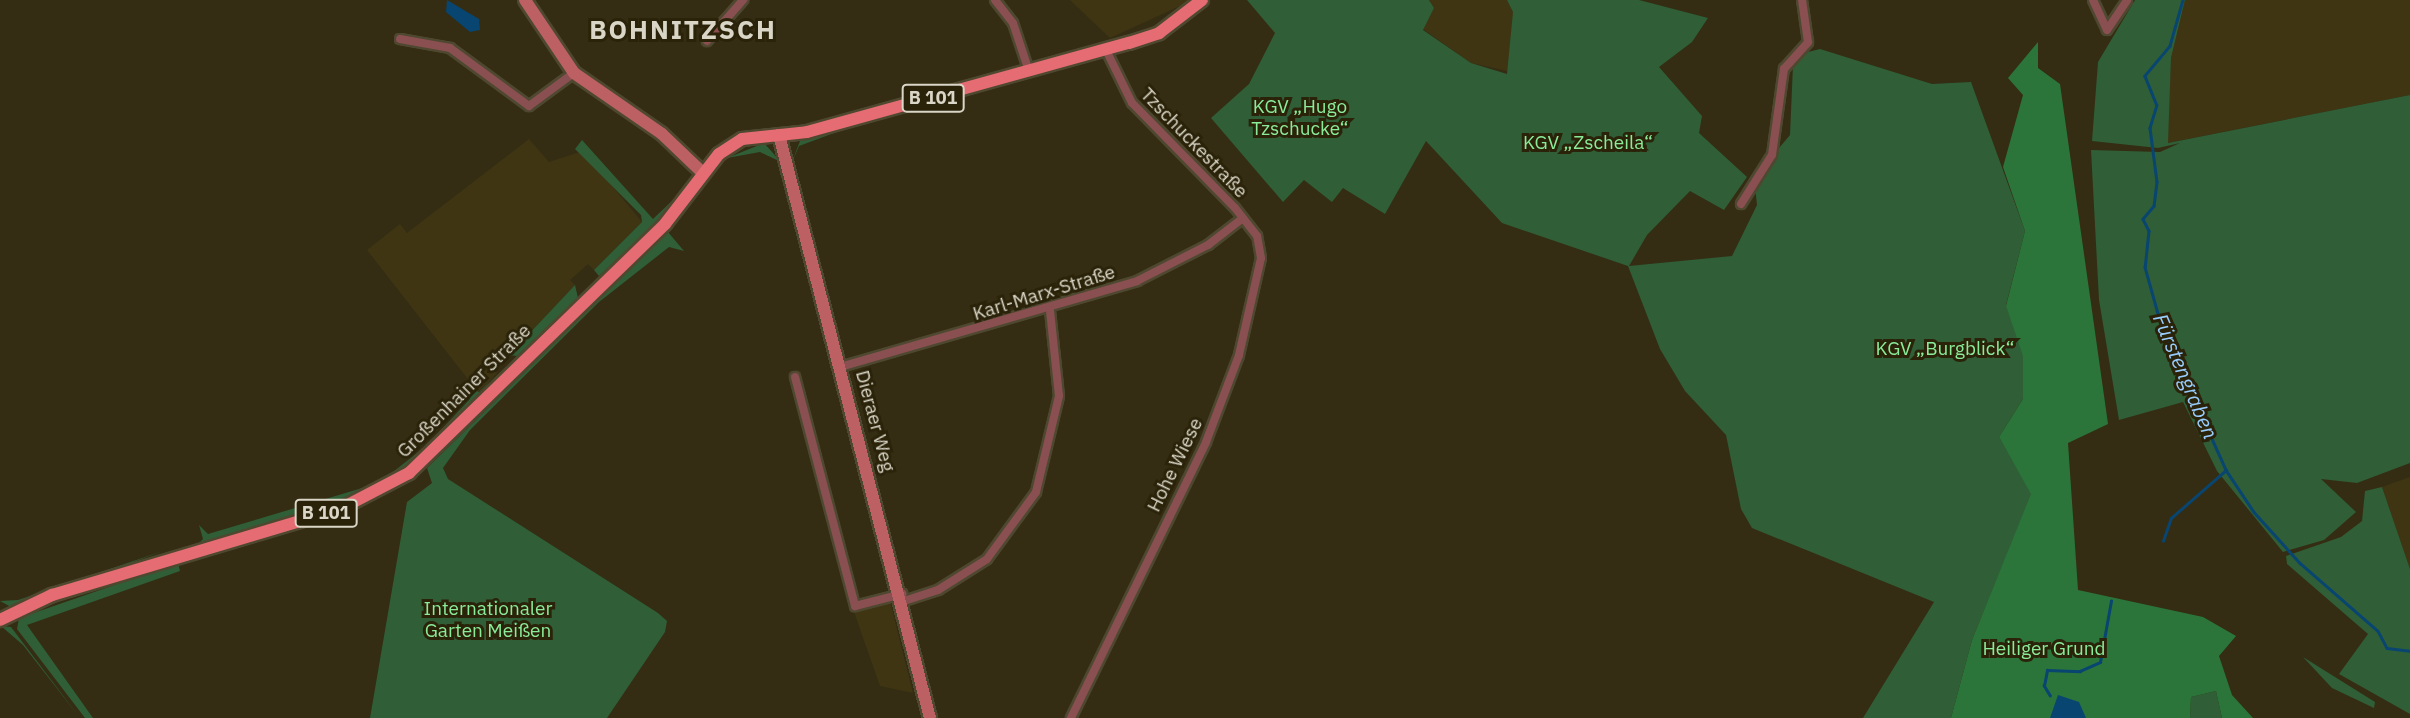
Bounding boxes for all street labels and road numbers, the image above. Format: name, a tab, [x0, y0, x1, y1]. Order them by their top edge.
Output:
street label: Tzschuckestraße	[1136, 83, 1252, 203]
road number: B 101	[902, 84, 964, 113]
street label: Karl-Marx-Straße	[970, 261, 1118, 325]
street label: Großenhainer Straße	[392, 319, 536, 463]
street label: Dieraer Weg	[851, 368, 899, 474]
street label: Hohe Wiese	[1142, 414, 1208, 516]
road number: B 101	[294, 499, 358, 528]

